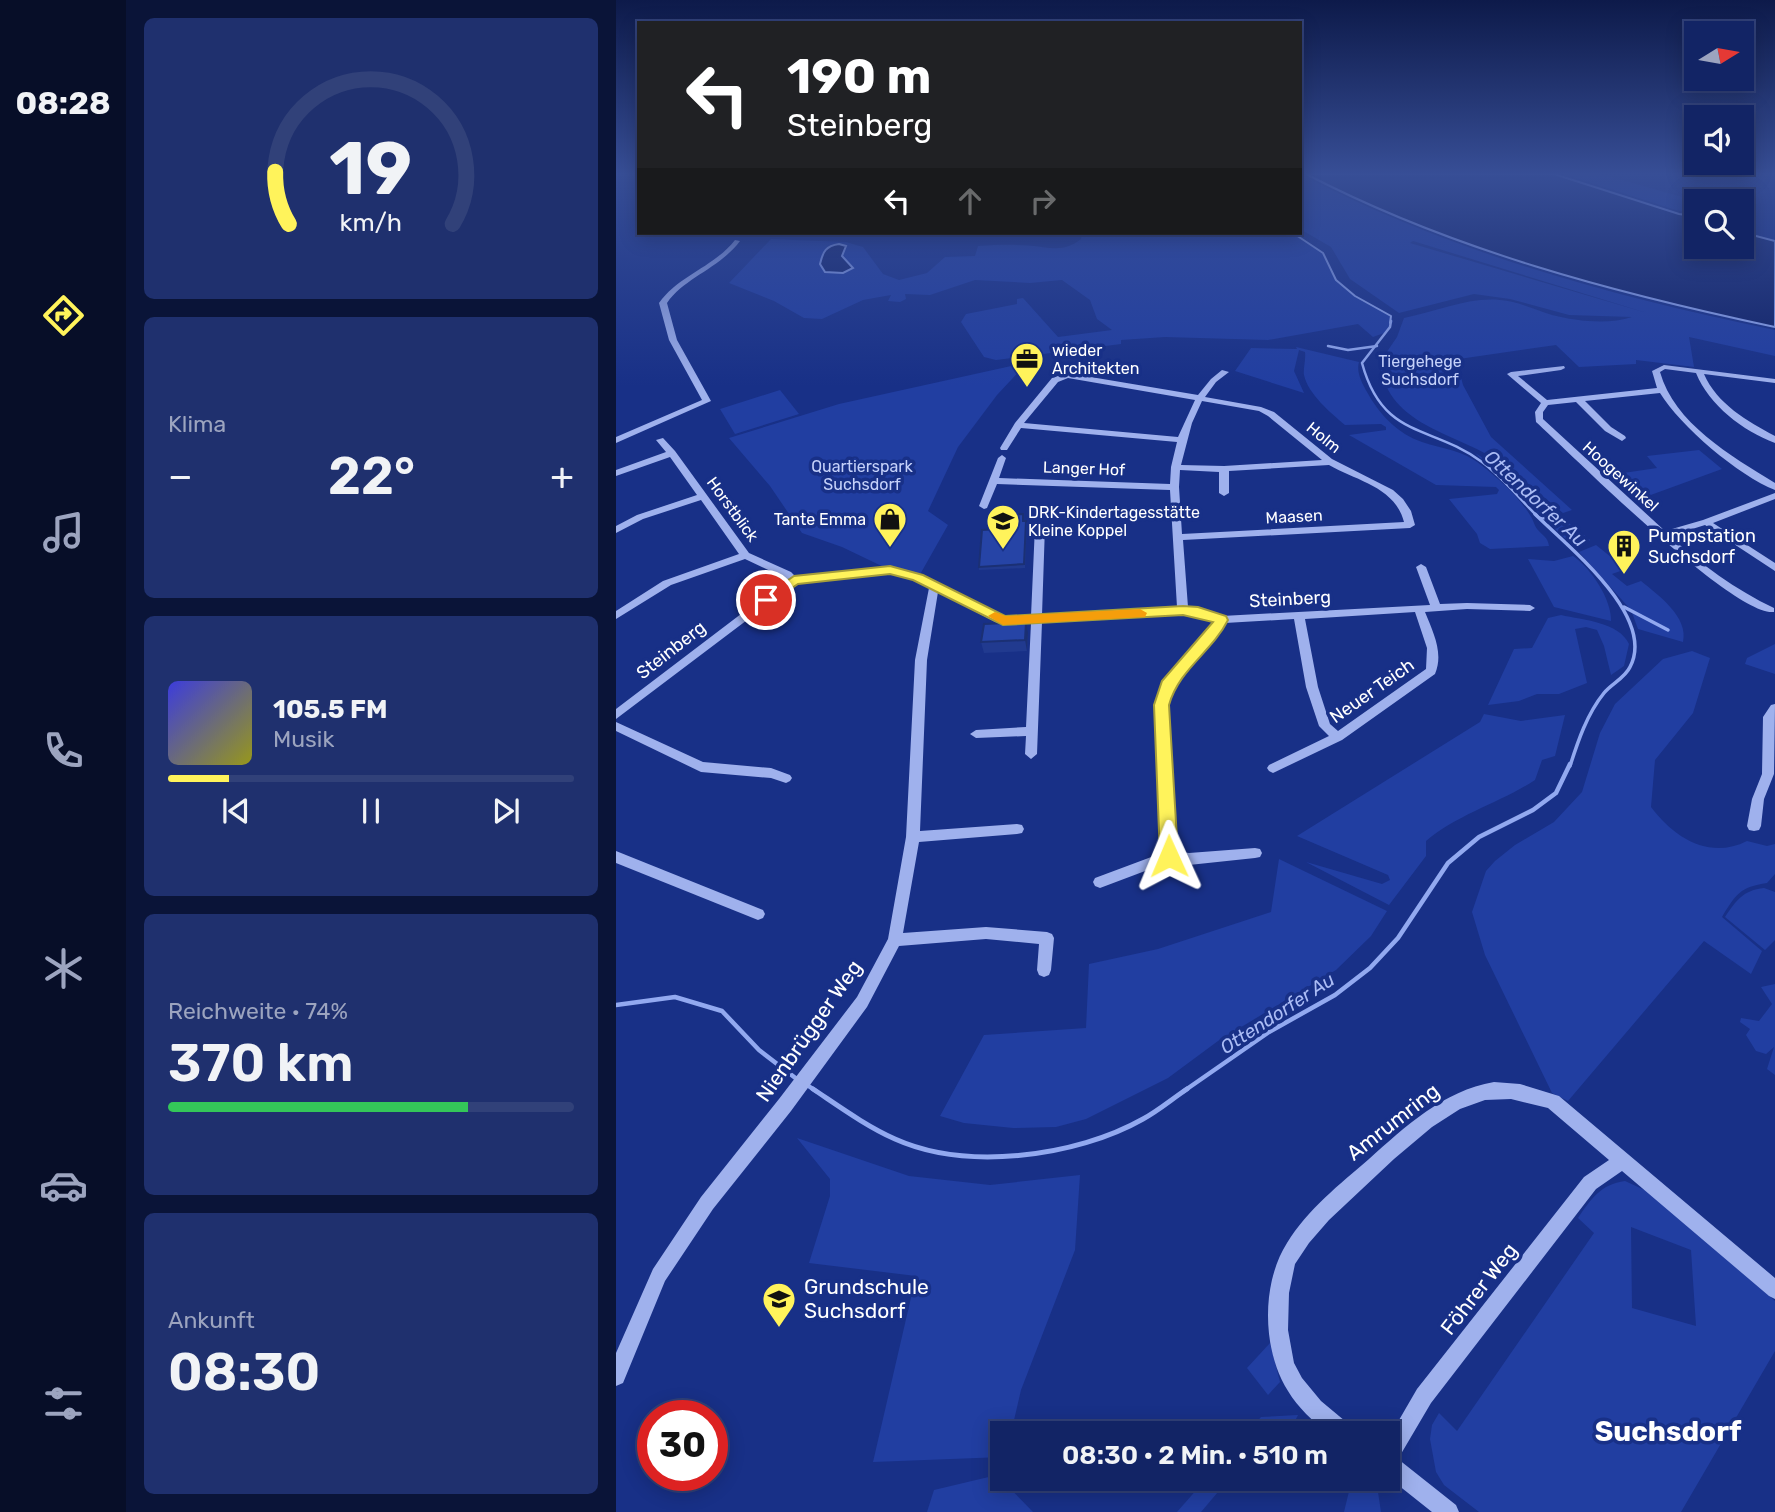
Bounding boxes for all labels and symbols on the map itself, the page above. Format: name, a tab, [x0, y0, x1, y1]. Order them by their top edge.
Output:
north arrow	[1684, 21, 1754, 91]
office icon: wieder Architekten	[1008, 340, 1046, 389]
place label: wieder Architekten	[1052, 341, 1139, 378]
park label: Tiergehege Suchsdorf	[1378, 352, 1462, 389]
street label: Holm	[1303, 418, 1345, 457]
street label: Hoogewinkel	[1579, 437, 1662, 515]
water label: Ottendorfer Au	[1480, 445, 1592, 552]
park label: Quartierspark Suchsdorf	[811, 457, 913, 494]
street label: Langer Hof	[1042, 458, 1126, 479]
street label: Horstblick	[703, 473, 763, 546]
shop icon: Tante Emma	[871, 500, 909, 549]
school or university icon: DRK-Kindertagesstätte Kleine Koppel	[984, 502, 1022, 551]
place label: DRK-Kindertagesstätte Kleine Koppel	[1028, 503, 1200, 540]
street label: Maasen	[1265, 506, 1323, 527]
place label: Tante Emma	[774, 510, 866, 529]
place label: Pumpstation Suchsdorf	[1648, 525, 1756, 568]
building icon: Pumpstation Suchsdorf	[1605, 527, 1643, 576]
pin	[736, 570, 796, 630]
street label: Steinberg	[1249, 586, 1331, 612]
street label: Steinberg	[632, 616, 710, 684]
street label: Neuer Teich	[1326, 654, 1418, 728]
position arrow	[1132, 819, 1206, 893]
street label: Nienbrügger Weg	[750, 955, 867, 1106]
water label: Ottendorfer Au	[1216, 968, 1339, 1059]
street label: Amrumring	[1342, 1078, 1444, 1165]
street label: Föhrer Weg	[1435, 1238, 1522, 1339]
place label: Grundschule Suchsdorf	[804, 1274, 929, 1323]
school or university icon: Grundschule Suchsdorf	[760, 1280, 798, 1329]
speed limit sign: 30	[637, 1400, 728, 1491]
district label: Suchsdorf	[1595, 1415, 1742, 1448]

